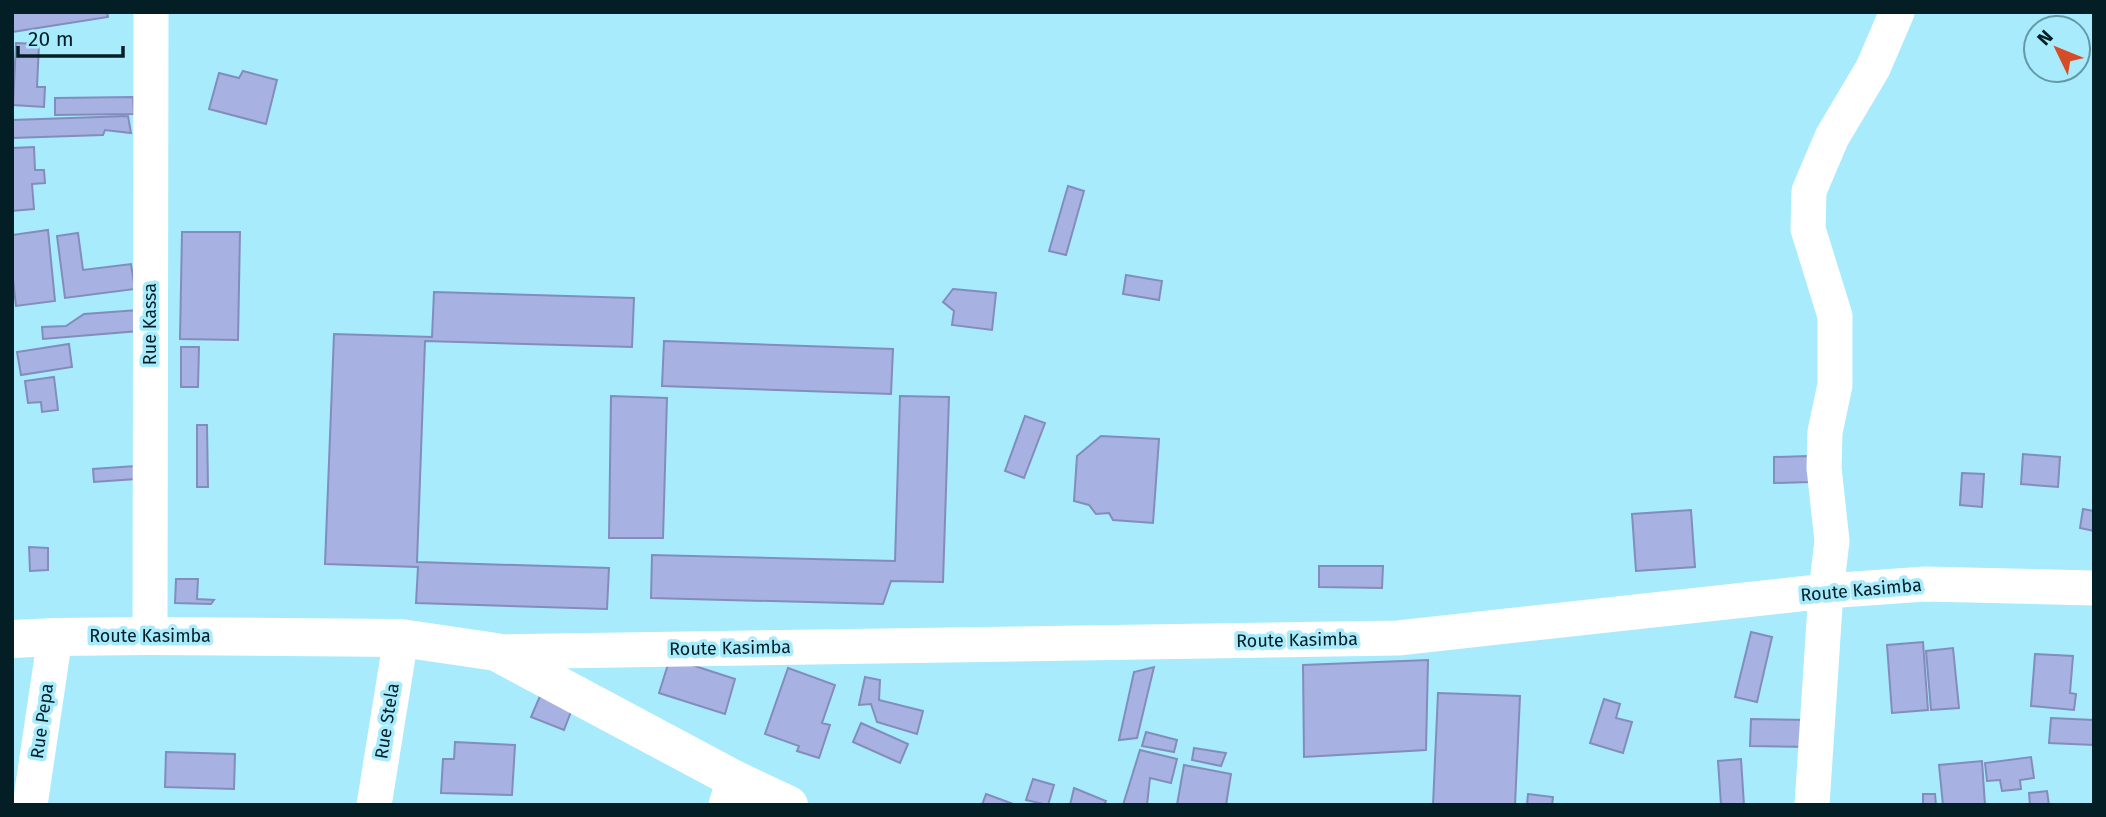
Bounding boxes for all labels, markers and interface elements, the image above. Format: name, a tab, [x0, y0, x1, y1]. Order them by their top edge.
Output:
scale bar	[18, 14, 122, 58]
north arrow	[2022, 14, 2092, 84]
text: N	[2032, 25, 2058, 50]
text: 20 m	[28, 26, 74, 52]
street label: Rue Kassa	[139, 283, 161, 365]
street label: Route Kasimba	[1799, 574, 1923, 606]
street label: Route Kasimba	[89, 625, 211, 647]
street label: Route Kasimba	[1236, 628, 1358, 652]
street label: Route Kasimba	[669, 636, 791, 660]
street label: Rue Stela	[370, 681, 404, 761]
street label: Rue Pepa	[26, 682, 58, 760]

